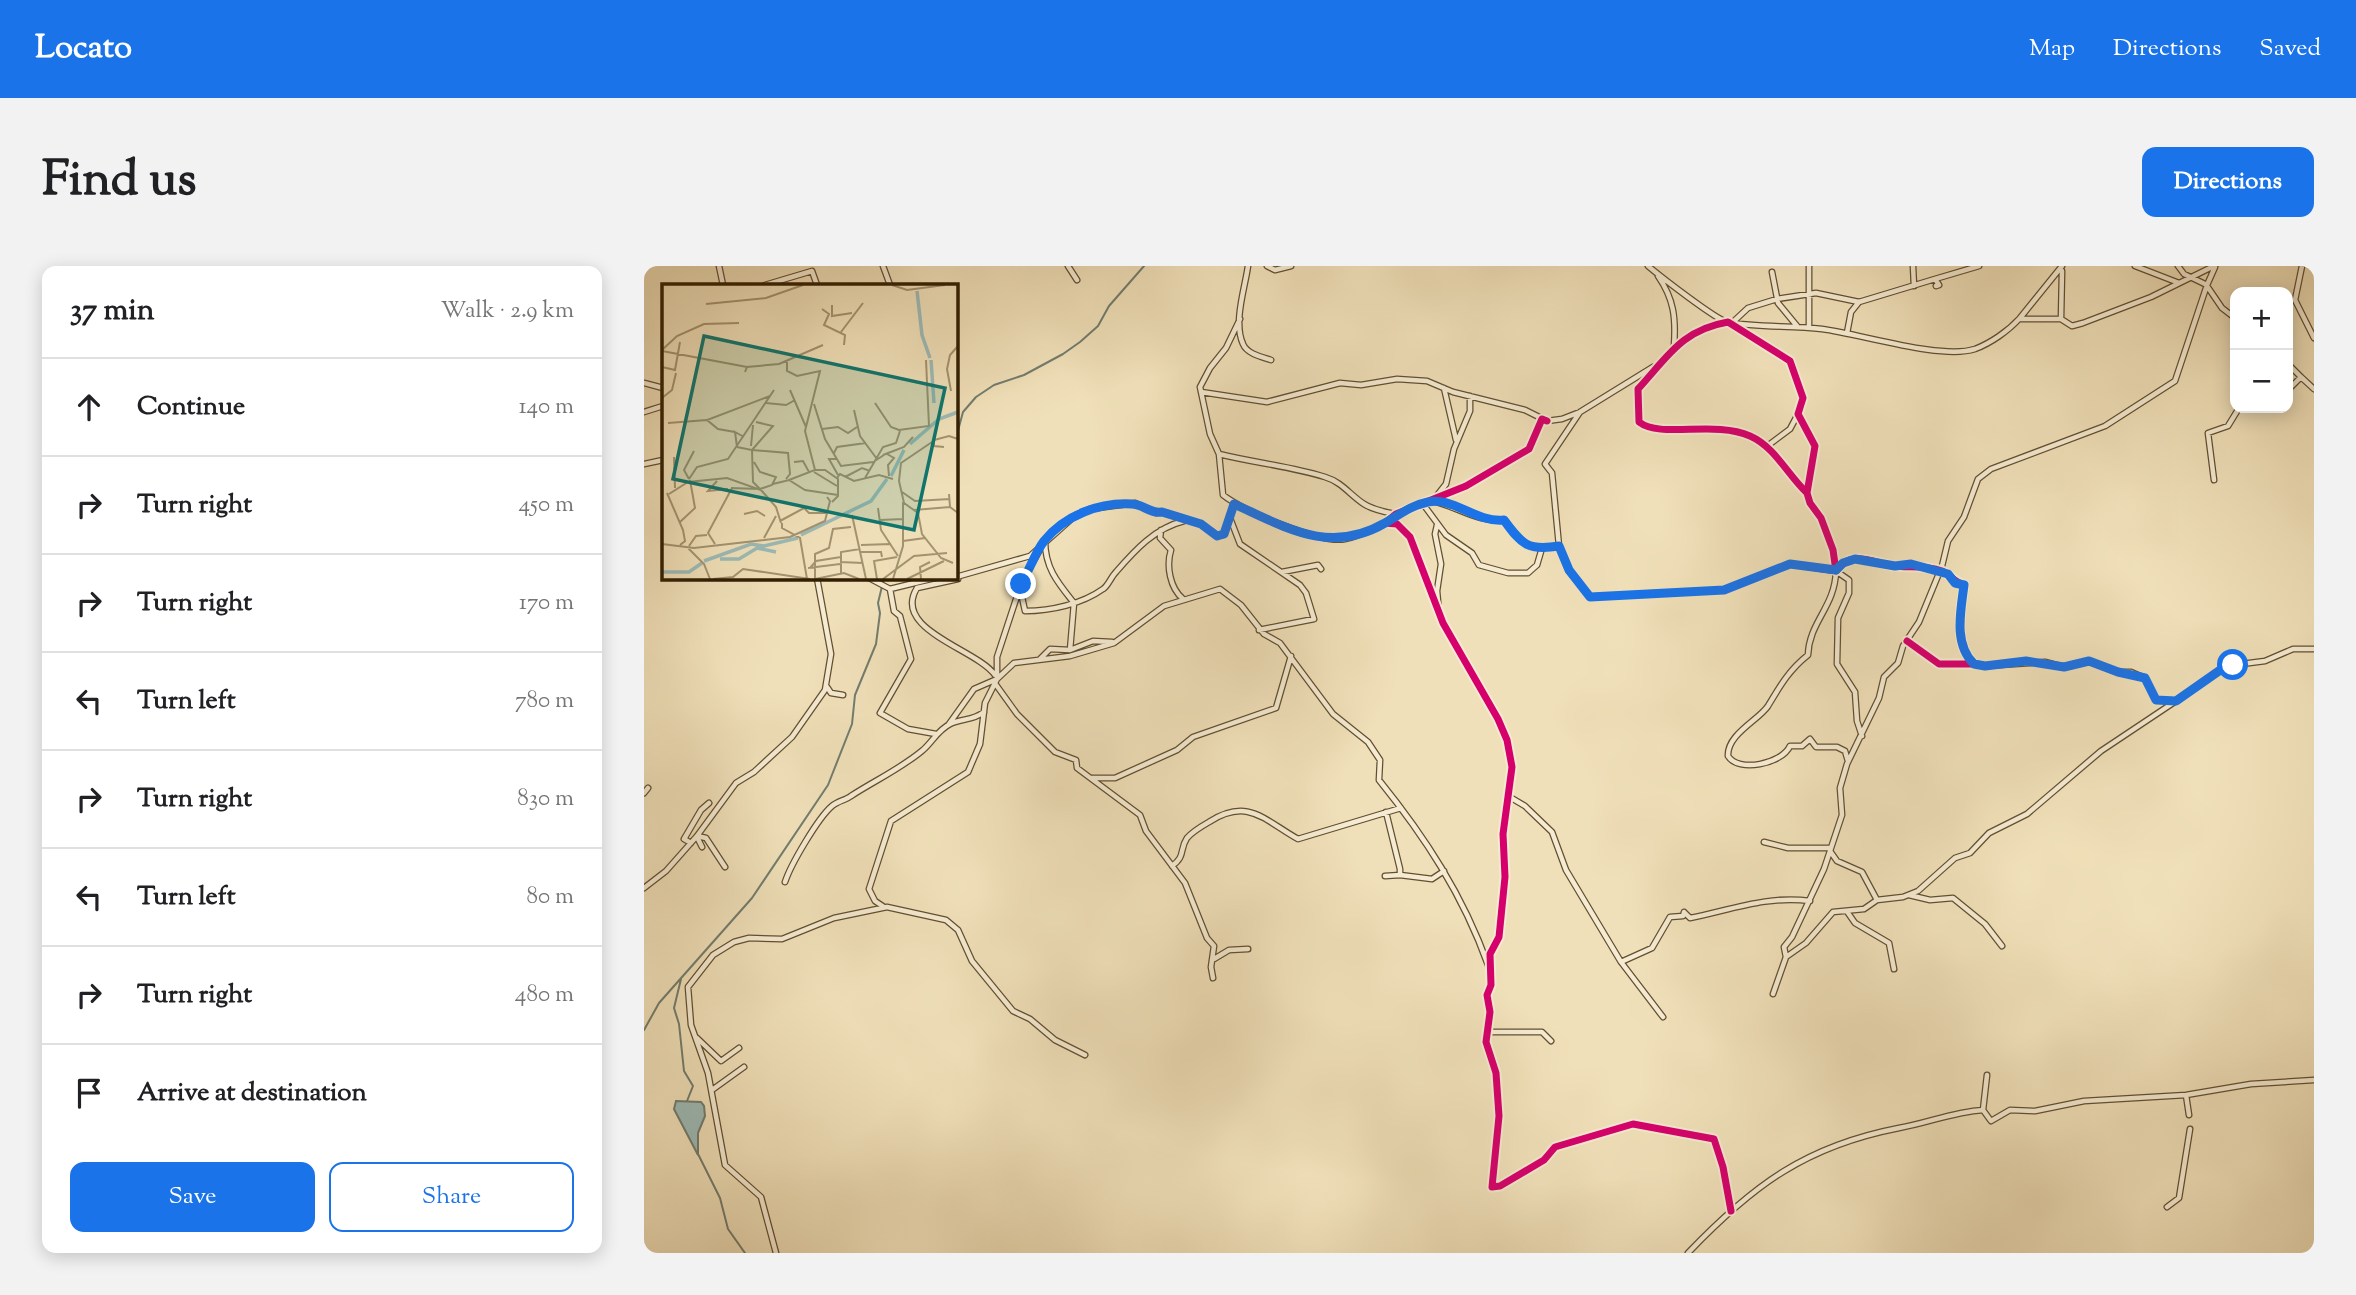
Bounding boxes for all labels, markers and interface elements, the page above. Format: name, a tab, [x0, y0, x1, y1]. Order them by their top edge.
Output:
text: Locato	[35, 25, 132, 73]
text: Map	[2029, 32, 2075, 66]
text: Directions	[2113, 32, 2221, 66]
text: Saved	[2259, 32, 2321, 66]
text: Find us	[42, 147, 196, 217]
button: Directions	[2142, 147, 2314, 217]
inset map	[662, 284, 957, 579]
map controls	[2230, 287, 2293, 413]
button: +	[2230, 287, 2293, 350]
text: 37 min	[70, 290, 155, 333]
text: Walk · 2.9 km	[441, 295, 574, 328]
button: −	[2230, 350, 2293, 413]
icon: ahead	[70, 388, 108, 426]
text: Continue	[137, 389, 245, 426]
text: 140 m	[519, 391, 574, 424]
icon: right	[70, 486, 108, 524]
text: Turn right	[137, 487, 252, 524]
text: 450 m	[518, 489, 574, 522]
route end	[1005, 568, 1036, 599]
icon: right	[70, 584, 108, 622]
text: Turn right	[137, 585, 252, 622]
text: 170 m	[519, 587, 574, 620]
route start	[2217, 649, 2248, 680]
icon: left	[70, 682, 108, 720]
text: Turn left	[137, 683, 236, 720]
text: 780 m	[515, 685, 574, 718]
icon: right	[70, 780, 108, 818]
text: Turn right	[137, 781, 252, 818]
text: 830 m	[517, 783, 574, 816]
icon: left	[70, 878, 108, 916]
text: Turn left	[137, 879, 236, 916]
text: 80 m	[526, 881, 574, 914]
icon: right	[70, 976, 108, 1014]
text: Turn right	[137, 977, 252, 1014]
text: 480 m	[515, 979, 574, 1012]
icon: arrive	[70, 1074, 108, 1112]
text: Arrive at destination	[137, 1075, 367, 1112]
button: Save	[70, 1162, 315, 1232]
button: Share	[329, 1162, 574, 1232]

